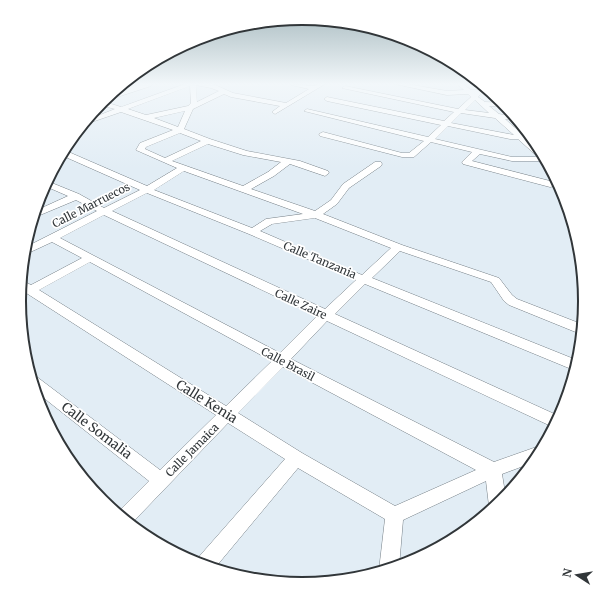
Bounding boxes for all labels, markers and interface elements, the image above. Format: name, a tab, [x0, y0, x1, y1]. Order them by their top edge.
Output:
street label: Calle Marruecos	[50, 179, 132, 231]
street label: Calle Tanzania	[281, 238, 359, 282]
street label: Calle Zaire	[273, 286, 329, 322]
street label: Calle Brasil	[259, 344, 318, 384]
street label: Calle Kenia	[173, 376, 241, 427]
street label: Calle Somalia	[58, 398, 135, 463]
street label: Calle Jamaica	[162, 420, 222, 480]
north arrow	[557, 555, 597, 595]
text: N	[559, 567, 575, 579]

